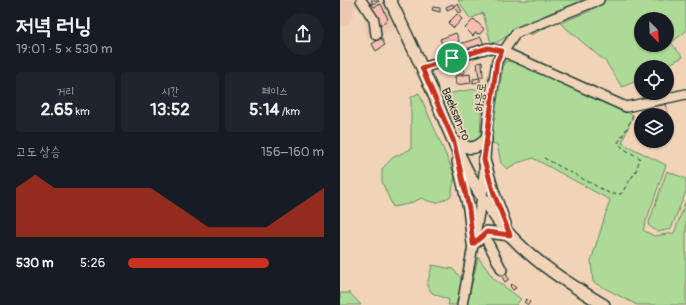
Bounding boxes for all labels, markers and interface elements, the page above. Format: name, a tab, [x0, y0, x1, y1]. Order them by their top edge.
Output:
text: 저녁 러닝	[16, 12, 92, 40]
north arrow	[634, 12, 674, 52]
map controls	[634, 12, 674, 148]
button: share	[282, 13, 324, 55]
text: 19:01 · 5 × 530 m	[16, 41, 112, 57]
pin	[435, 41, 469, 75]
icon: arrive	[441, 47, 463, 69]
button: locate	[634, 60, 674, 100]
street label: 하흥로	[471, 82, 490, 112]
text: 거리	[56, 85, 74, 98]
text: 시간	[161, 85, 179, 98]
text: 페이스	[261, 85, 288, 98]
street label: Baeksan-ro	[438, 85, 474, 144]
text: 2.65	[41, 99, 73, 120]
text: 13:52	[150, 99, 190, 120]
text: 5:14	[249, 99, 279, 120]
text: km	[73, 105, 90, 118]
text: /km	[279, 105, 300, 118]
button: layers	[634, 108, 674, 148]
text: 고도 상승	[16, 144, 61, 160]
text: 156–160 m	[261, 144, 324, 160]
text: 530 m	[16, 255, 54, 271]
text: 5:26	[80, 255, 105, 271]

